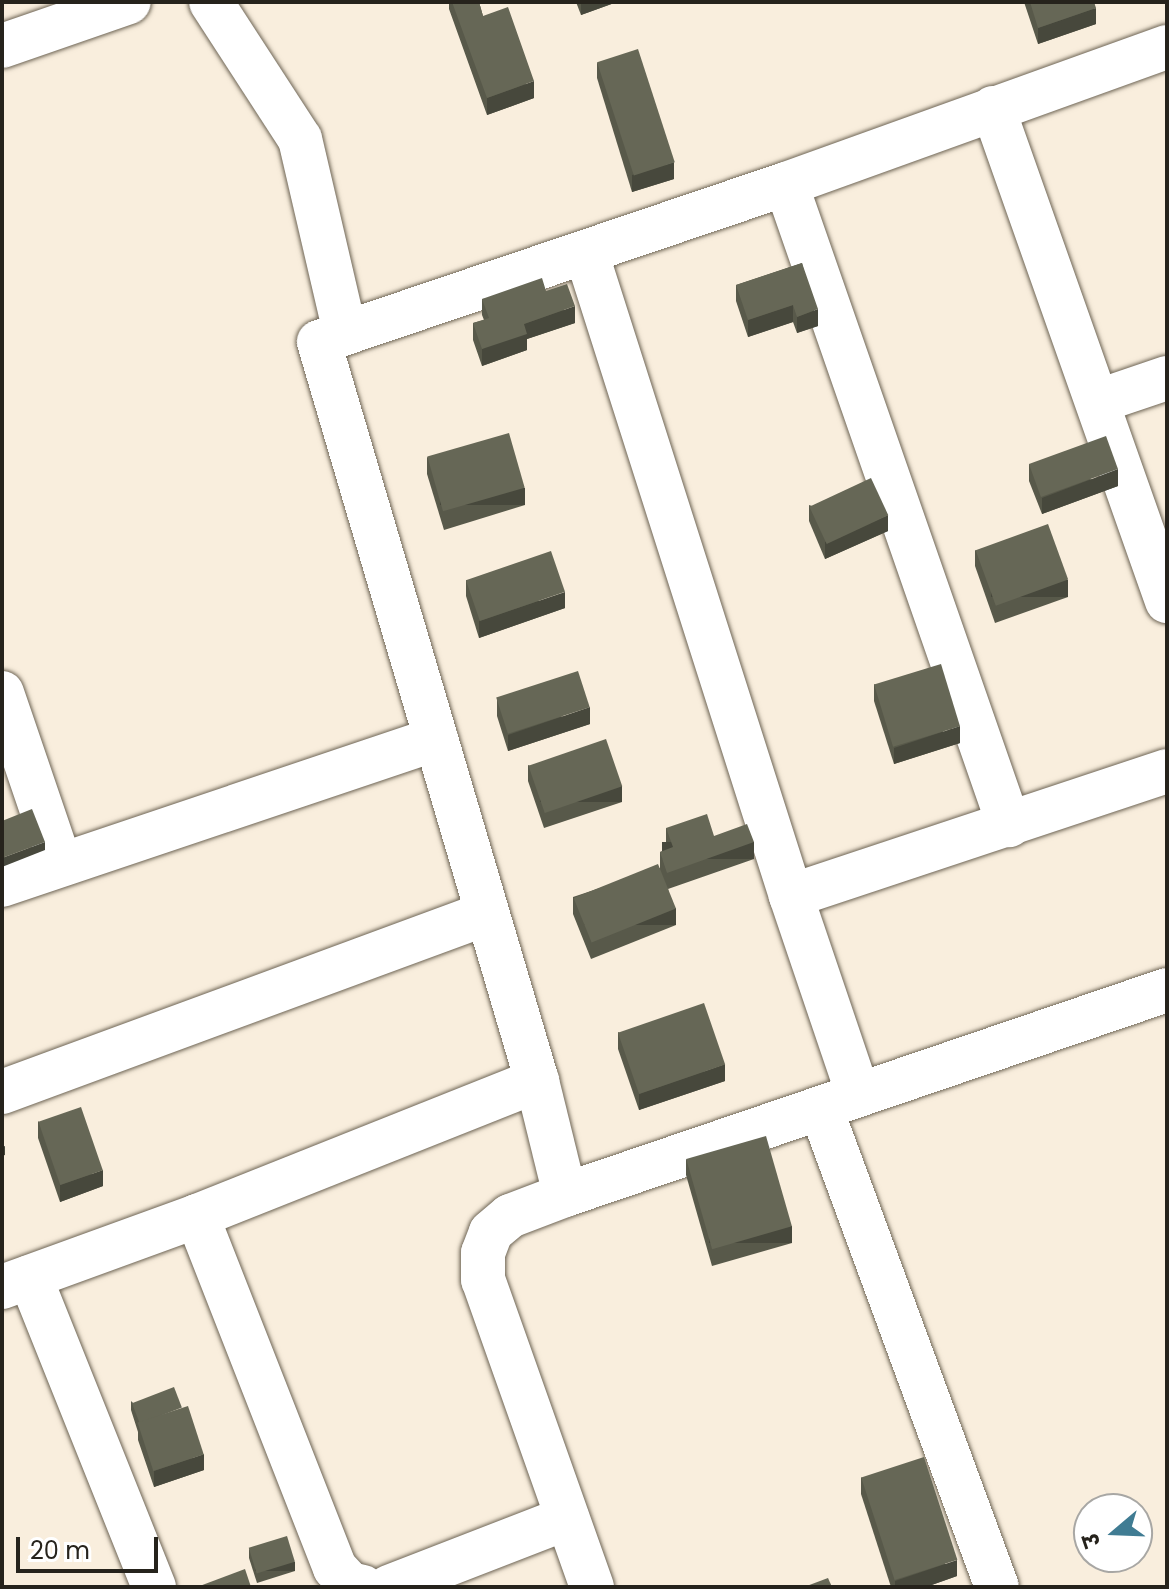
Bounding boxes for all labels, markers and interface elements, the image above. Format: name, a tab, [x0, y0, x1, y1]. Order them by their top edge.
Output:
north arrow	[1073, 1493, 1153, 1573]
scale bar	[20, 1521, 162, 1571]
text: उ	[1075, 1529, 1108, 1551]
text: 20 m	[30, 1534, 90, 1567]

